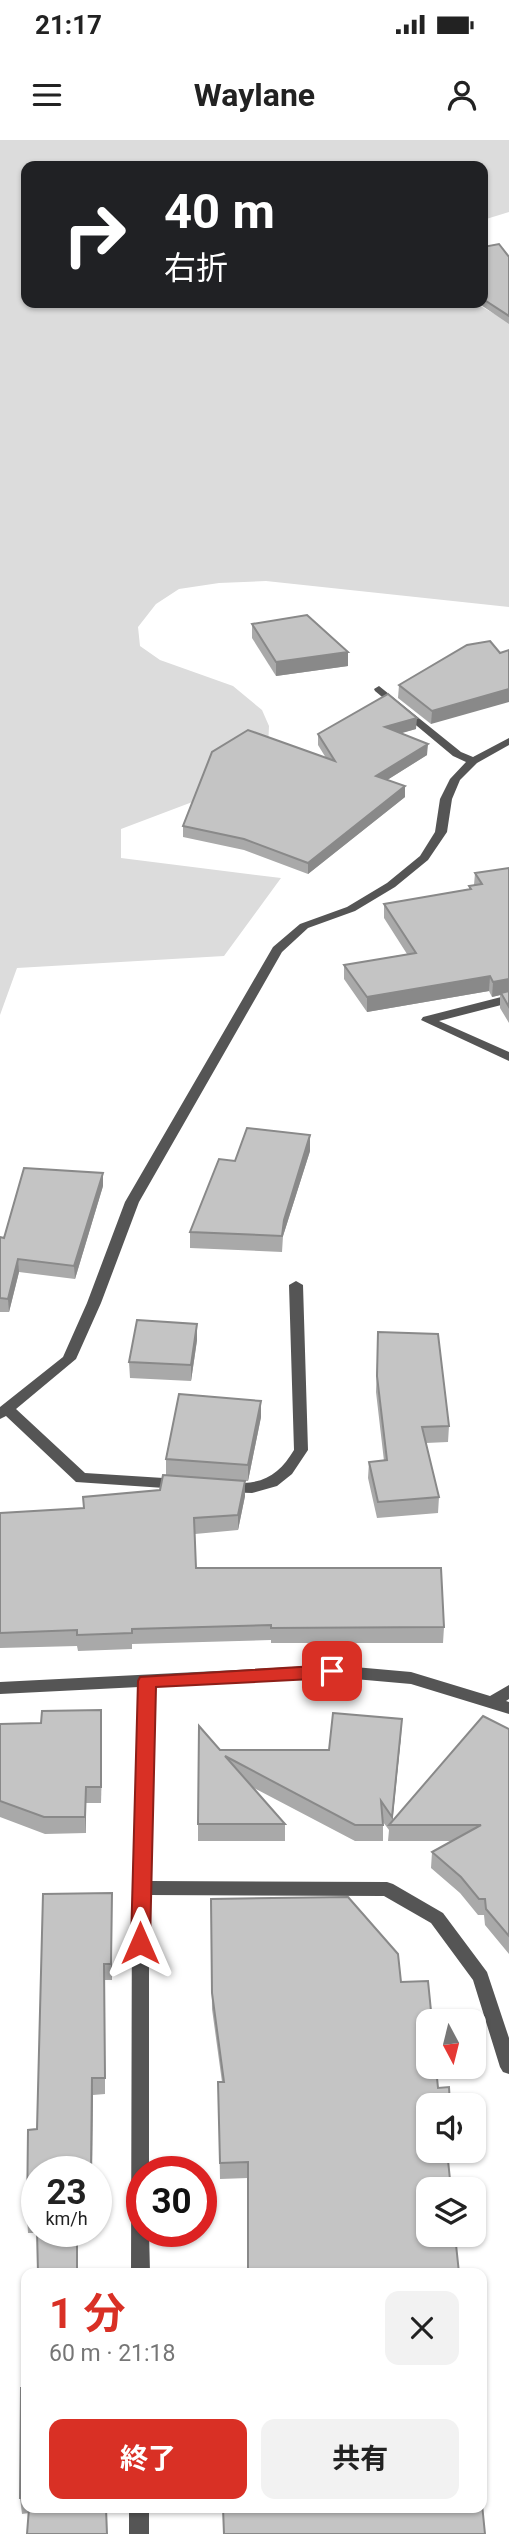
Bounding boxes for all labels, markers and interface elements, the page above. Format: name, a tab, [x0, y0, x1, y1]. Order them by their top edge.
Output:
text: 21:17	[35, 10, 102, 40]
icon: menu	[28, 76, 66, 114]
text: Waylane	[194, 76, 315, 114]
icon: person	[443, 76, 481, 114]
text: 40 m	[164, 183, 275, 240]
icon: right	[49, 189, 140, 280]
text: 右折	[164, 249, 228, 287]
pin	[302, 1641, 362, 1701]
icon: arrive	[313, 1652, 351, 1690]
position arrow	[103, 1906, 177, 1980]
north arrow	[416, 2009, 486, 2079]
map controls	[416, 2009, 486, 2247]
button: sound	[416, 2093, 486, 2163]
speed limit sign: 30	[126, 2156, 217, 2247]
text: 23	[46, 2172, 87, 2213]
button: layers	[416, 2177, 486, 2247]
text: km/h	[45, 2208, 88, 2229]
text: 1 分	[49, 2289, 126, 2338]
button: close	[385, 2291, 459, 2365]
text: 60 m · 21:18	[49, 2340, 175, 2367]
button: 終了	[49, 2419, 247, 2499]
button: 共有	[261, 2419, 459, 2499]

